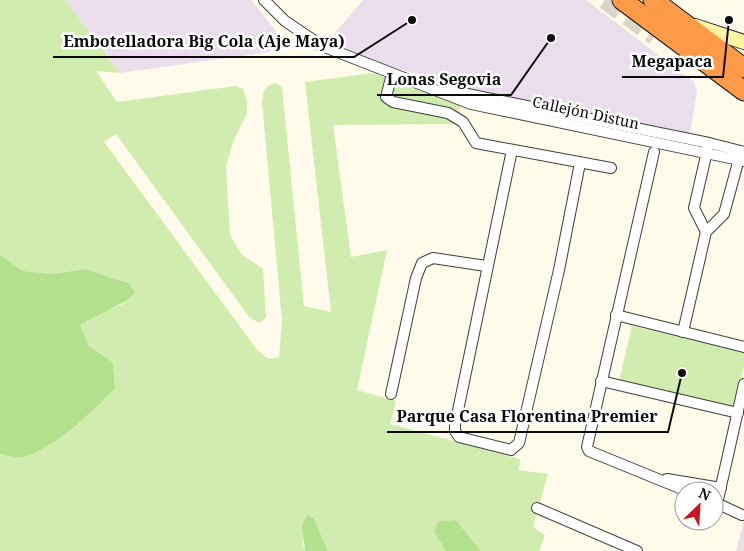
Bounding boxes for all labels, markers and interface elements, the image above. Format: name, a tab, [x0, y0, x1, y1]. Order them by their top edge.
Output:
callout: Embotelladora Big Cola (Aje Maya)	[53, 26, 354, 57]
text: Embotelladora Big Cola (Aje Maya)	[63, 30, 345, 52]
callout: Megapaca	[622, 46, 723, 77]
text: Megapaca	[632, 50, 713, 72]
callout: Lonas Segovia	[377, 64, 511, 95]
text: Lonas Segovia	[387, 68, 502, 90]
street label: Callejón Distun	[531, 91, 642, 133]
callout: Parque Casa Florentina Premier	[387, 401, 668, 432]
text: Parque Casa Florentina Premier	[396, 405, 658, 427]
north arrow	[674, 481, 724, 531]
text: N	[696, 483, 714, 505]

